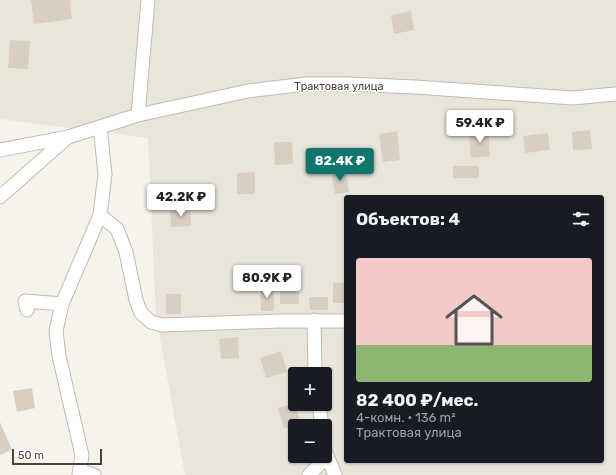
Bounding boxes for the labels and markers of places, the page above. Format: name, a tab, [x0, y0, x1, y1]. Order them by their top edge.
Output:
pin: 59.4K ₽	[443, 110, 517, 144]
pin: 82.4K ₽	[303, 148, 377, 182]
pin: 42.2K ₽	[144, 184, 218, 218]
pin: 80.9K ₽	[230, 265, 304, 299]

